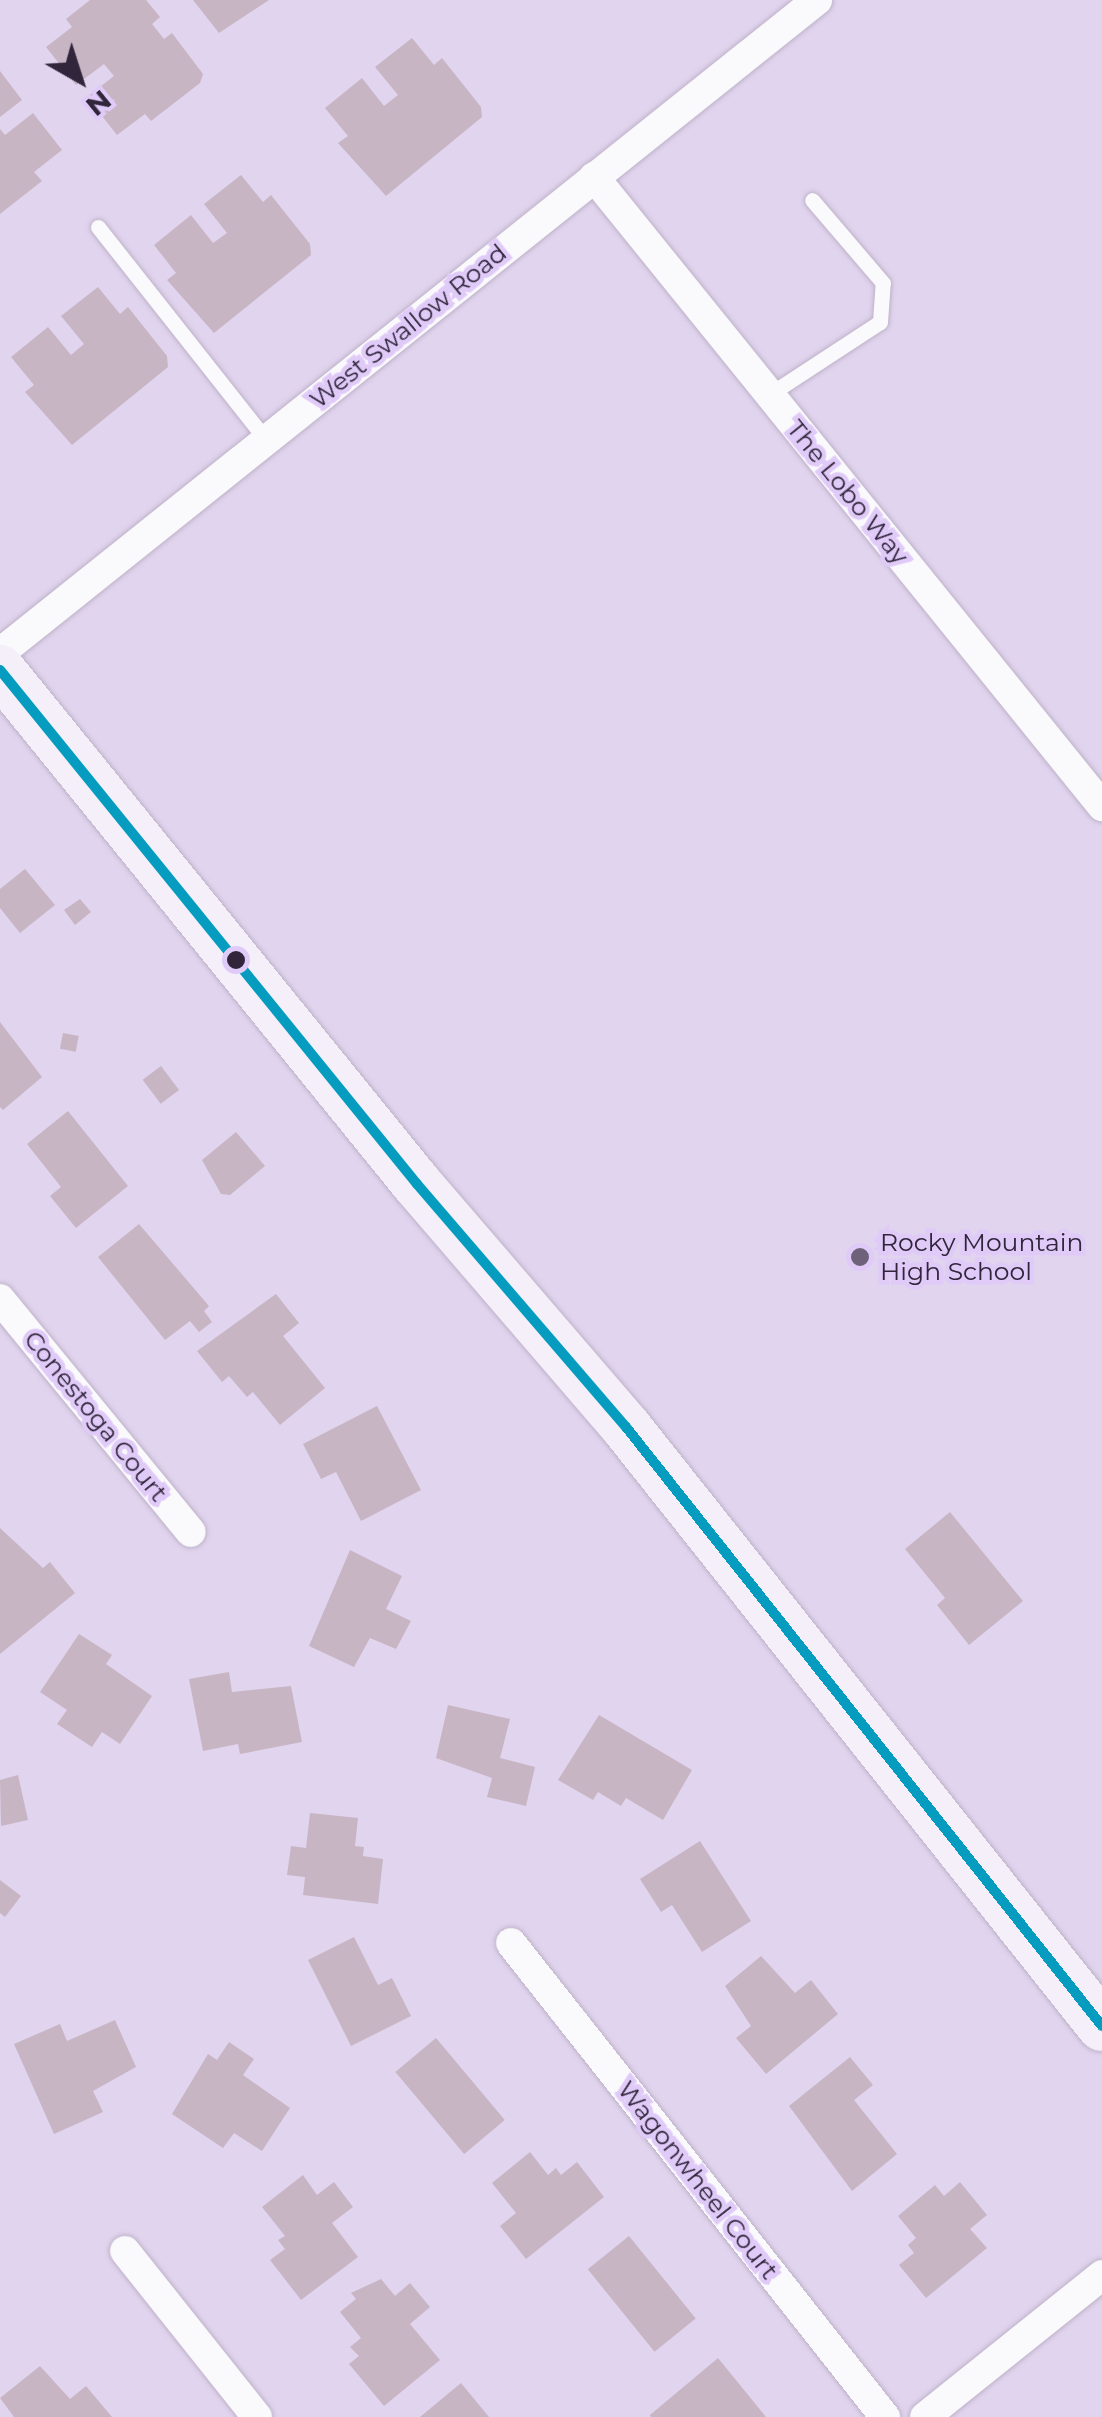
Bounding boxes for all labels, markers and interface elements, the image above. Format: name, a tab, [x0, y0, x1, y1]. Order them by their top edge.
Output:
north arrow	[30, 30, 130, 130]
text: N	[79, 83, 118, 124]
street label: West Swallow Road	[304, 237, 512, 415]
street label: The Lobo Way	[781, 414, 915, 570]
unlabelled marker	[226, 950, 246, 970]
place label: Rocky Mountain High School	[880, 1228, 1083, 1287]
marker: Rocky Mountain High School	[849, 1246, 871, 1268]
street label: Conestoga Court	[18, 1325, 174, 1507]
street label: Wagonwheel Court	[611, 2075, 785, 2285]

